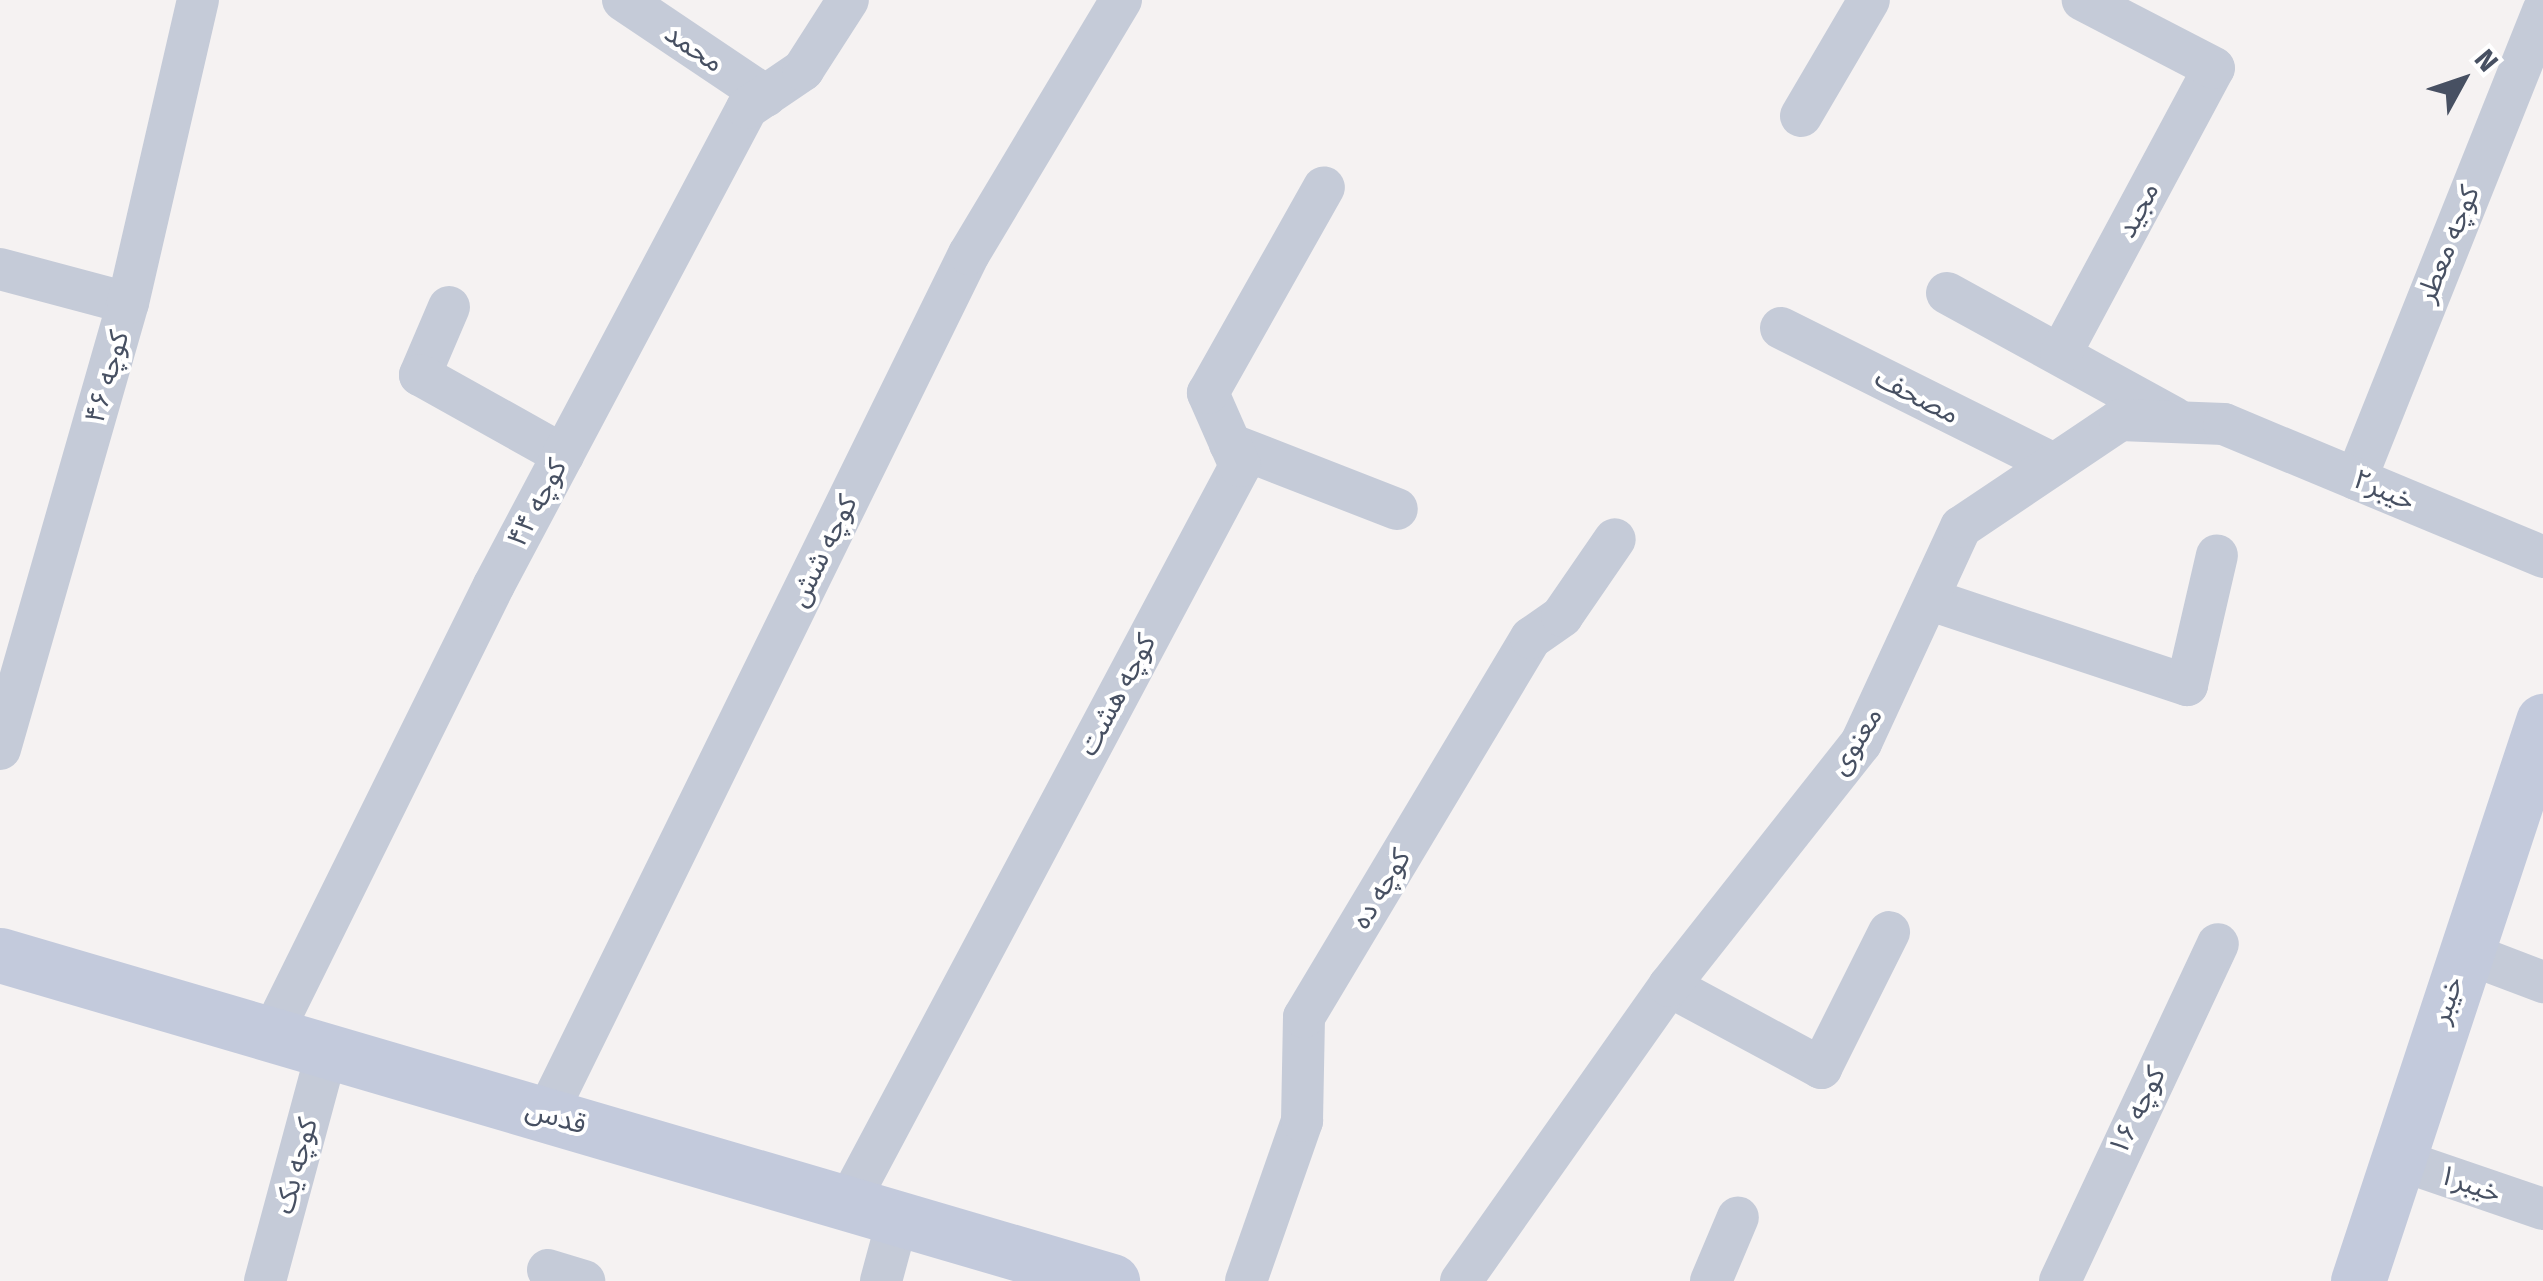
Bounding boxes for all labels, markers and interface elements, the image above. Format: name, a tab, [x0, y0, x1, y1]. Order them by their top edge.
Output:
street label: محمد	[658, 16, 730, 80]
north arrow	[2413, 30, 2513, 130]
text: N	[2468, 43, 2505, 78]
street label: مجید	[2110, 177, 2166, 243]
street label: کوچه معطر	[2409, 181, 2487, 307]
street label: کوچه ۴۶	[78, 327, 136, 427]
street label: مصحف	[1869, 361, 1965, 431]
street label: کوچه ۴۴	[500, 453, 574, 553]
street label: خیبر۲	[2348, 462, 2420, 518]
street label: کوچه شش	[782, 490, 864, 612]
street label: کوچه هشت	[1071, 629, 1163, 761]
street label: معنوی	[1822, 701, 1890, 781]
street label: کوچه ده	[1344, 843, 1418, 935]
street label: خیبر	[2424, 972, 2470, 1028]
street label: کوچه ۱۶	[2101, 1061, 2173, 1161]
street label: قدس	[522, 1092, 590, 1142]
street label: کوچه یک	[267, 1114, 325, 1218]
street label: خیبر۱	[2434, 1158, 2506, 1210]

